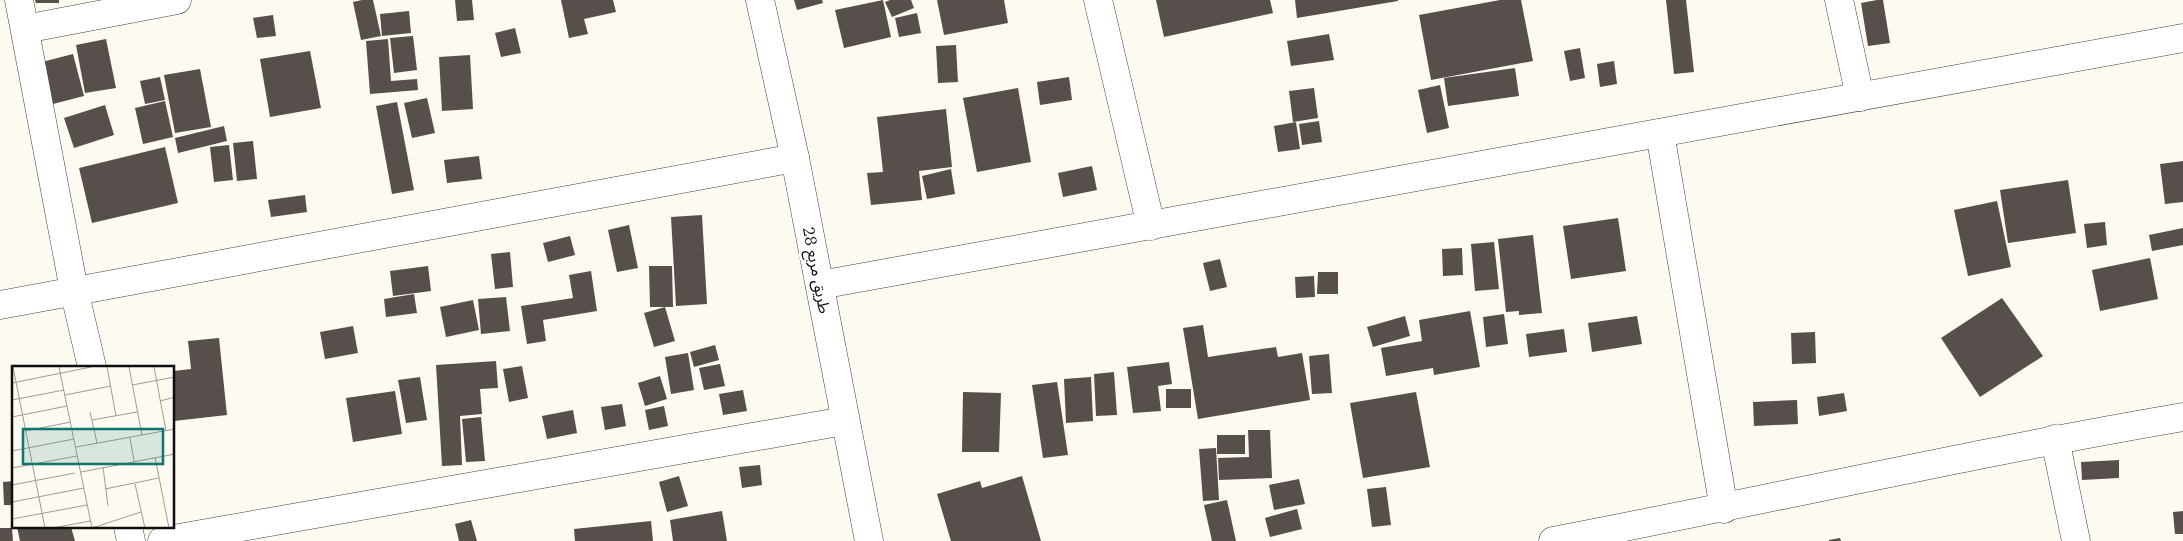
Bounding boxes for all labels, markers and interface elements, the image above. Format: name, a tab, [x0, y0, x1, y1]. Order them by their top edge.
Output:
street label: طريق مربع 28	[796, 225, 835, 316]
inset map	[12, 366, 175, 528]

